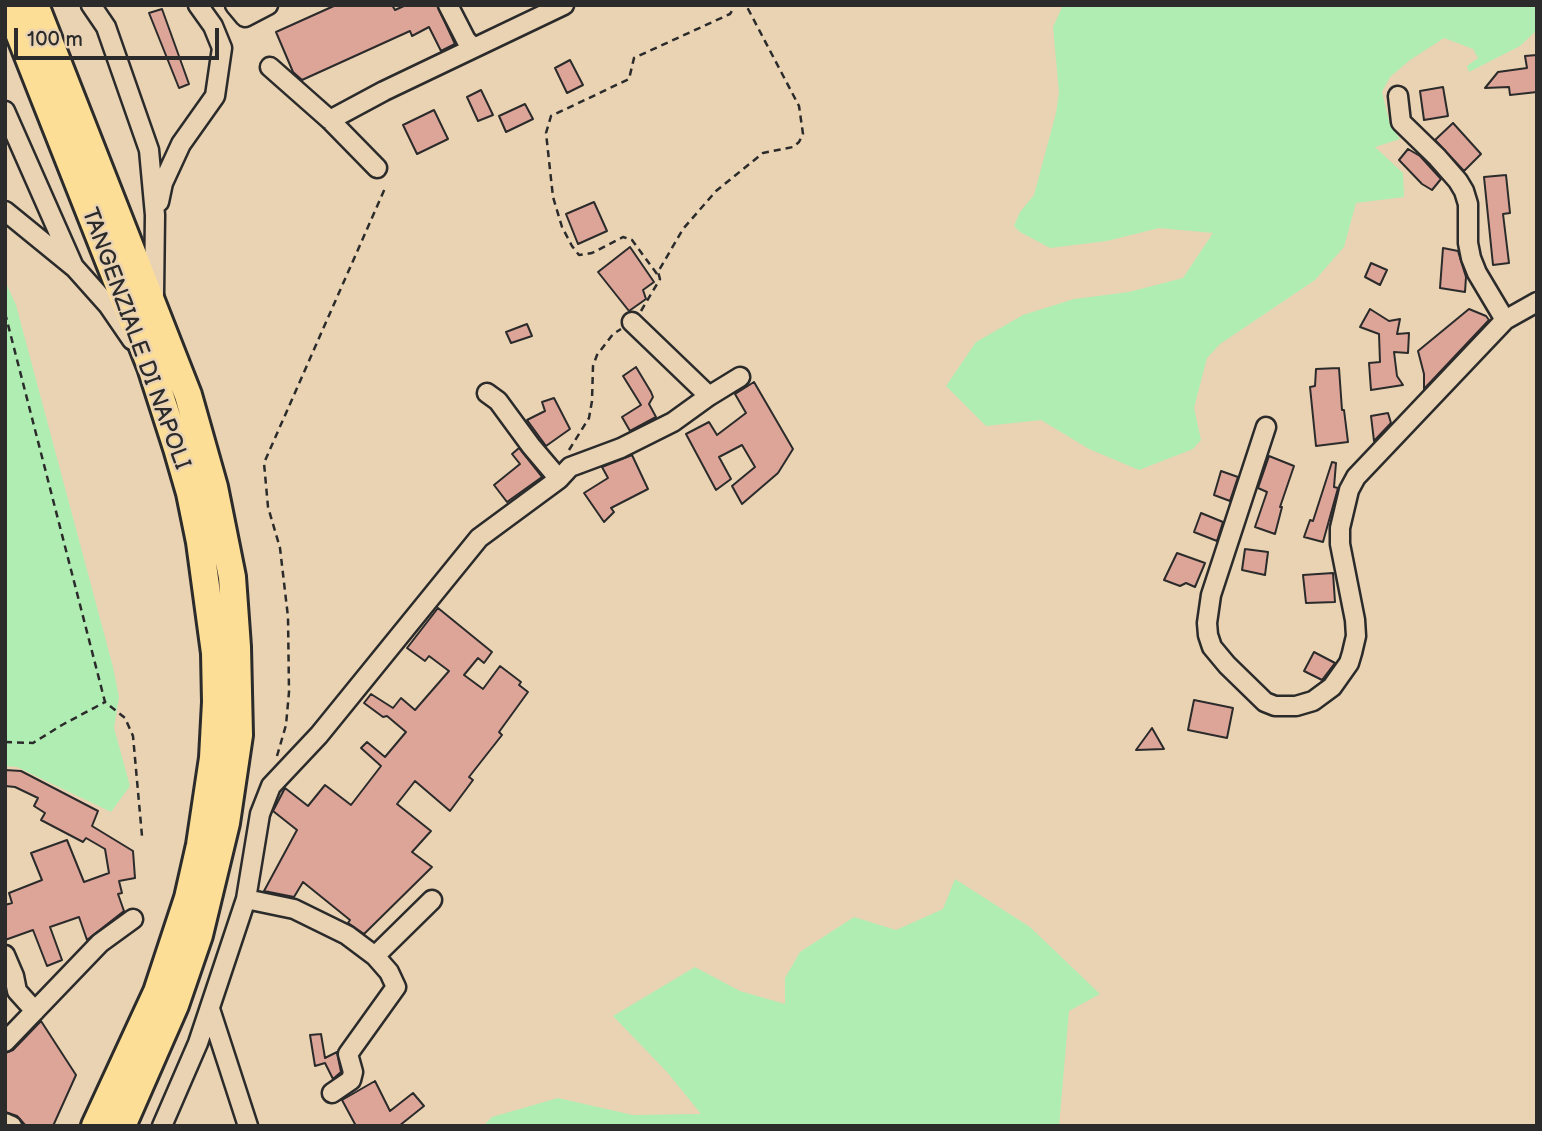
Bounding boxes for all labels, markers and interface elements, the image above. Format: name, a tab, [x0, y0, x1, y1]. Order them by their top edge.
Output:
scale bar	[18, 14, 222, 58]
text: 100 m	[27, 27, 83, 52]
street label: TANGENZIALE DI NAPOLI	[75, 205, 195, 473]

